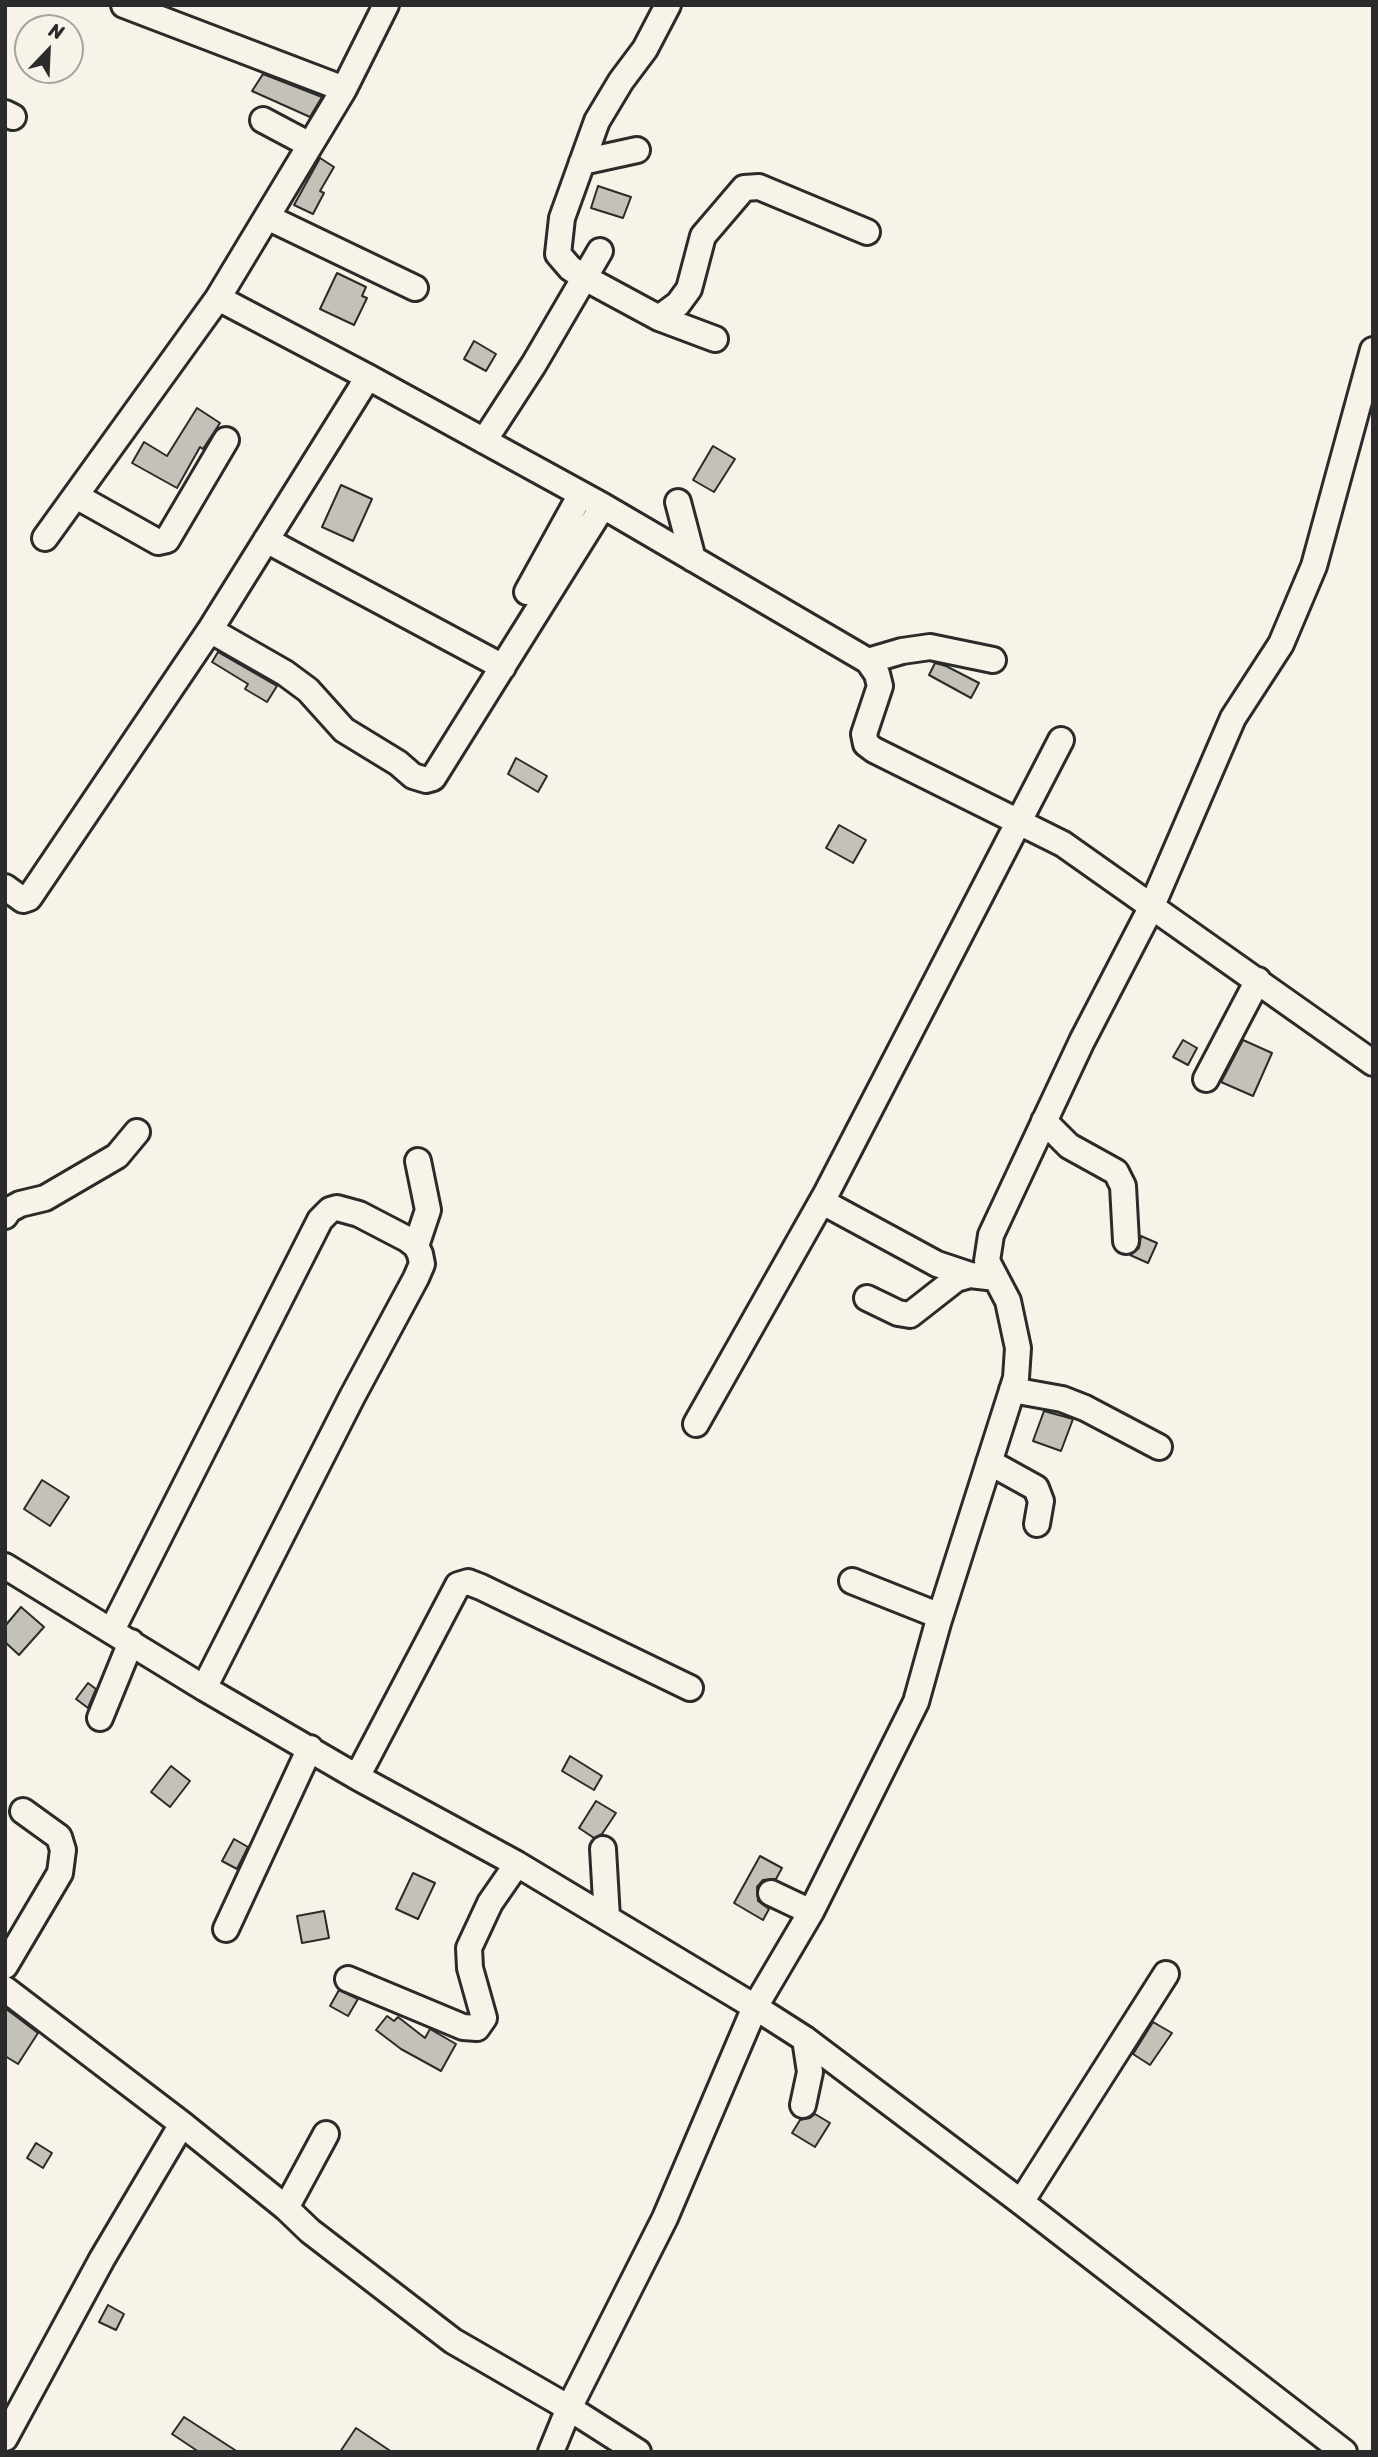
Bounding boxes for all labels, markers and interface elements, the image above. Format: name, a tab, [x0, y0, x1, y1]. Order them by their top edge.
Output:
text: N	[44, 13, 69, 49]
north arrow	[14, 14, 84, 84]

